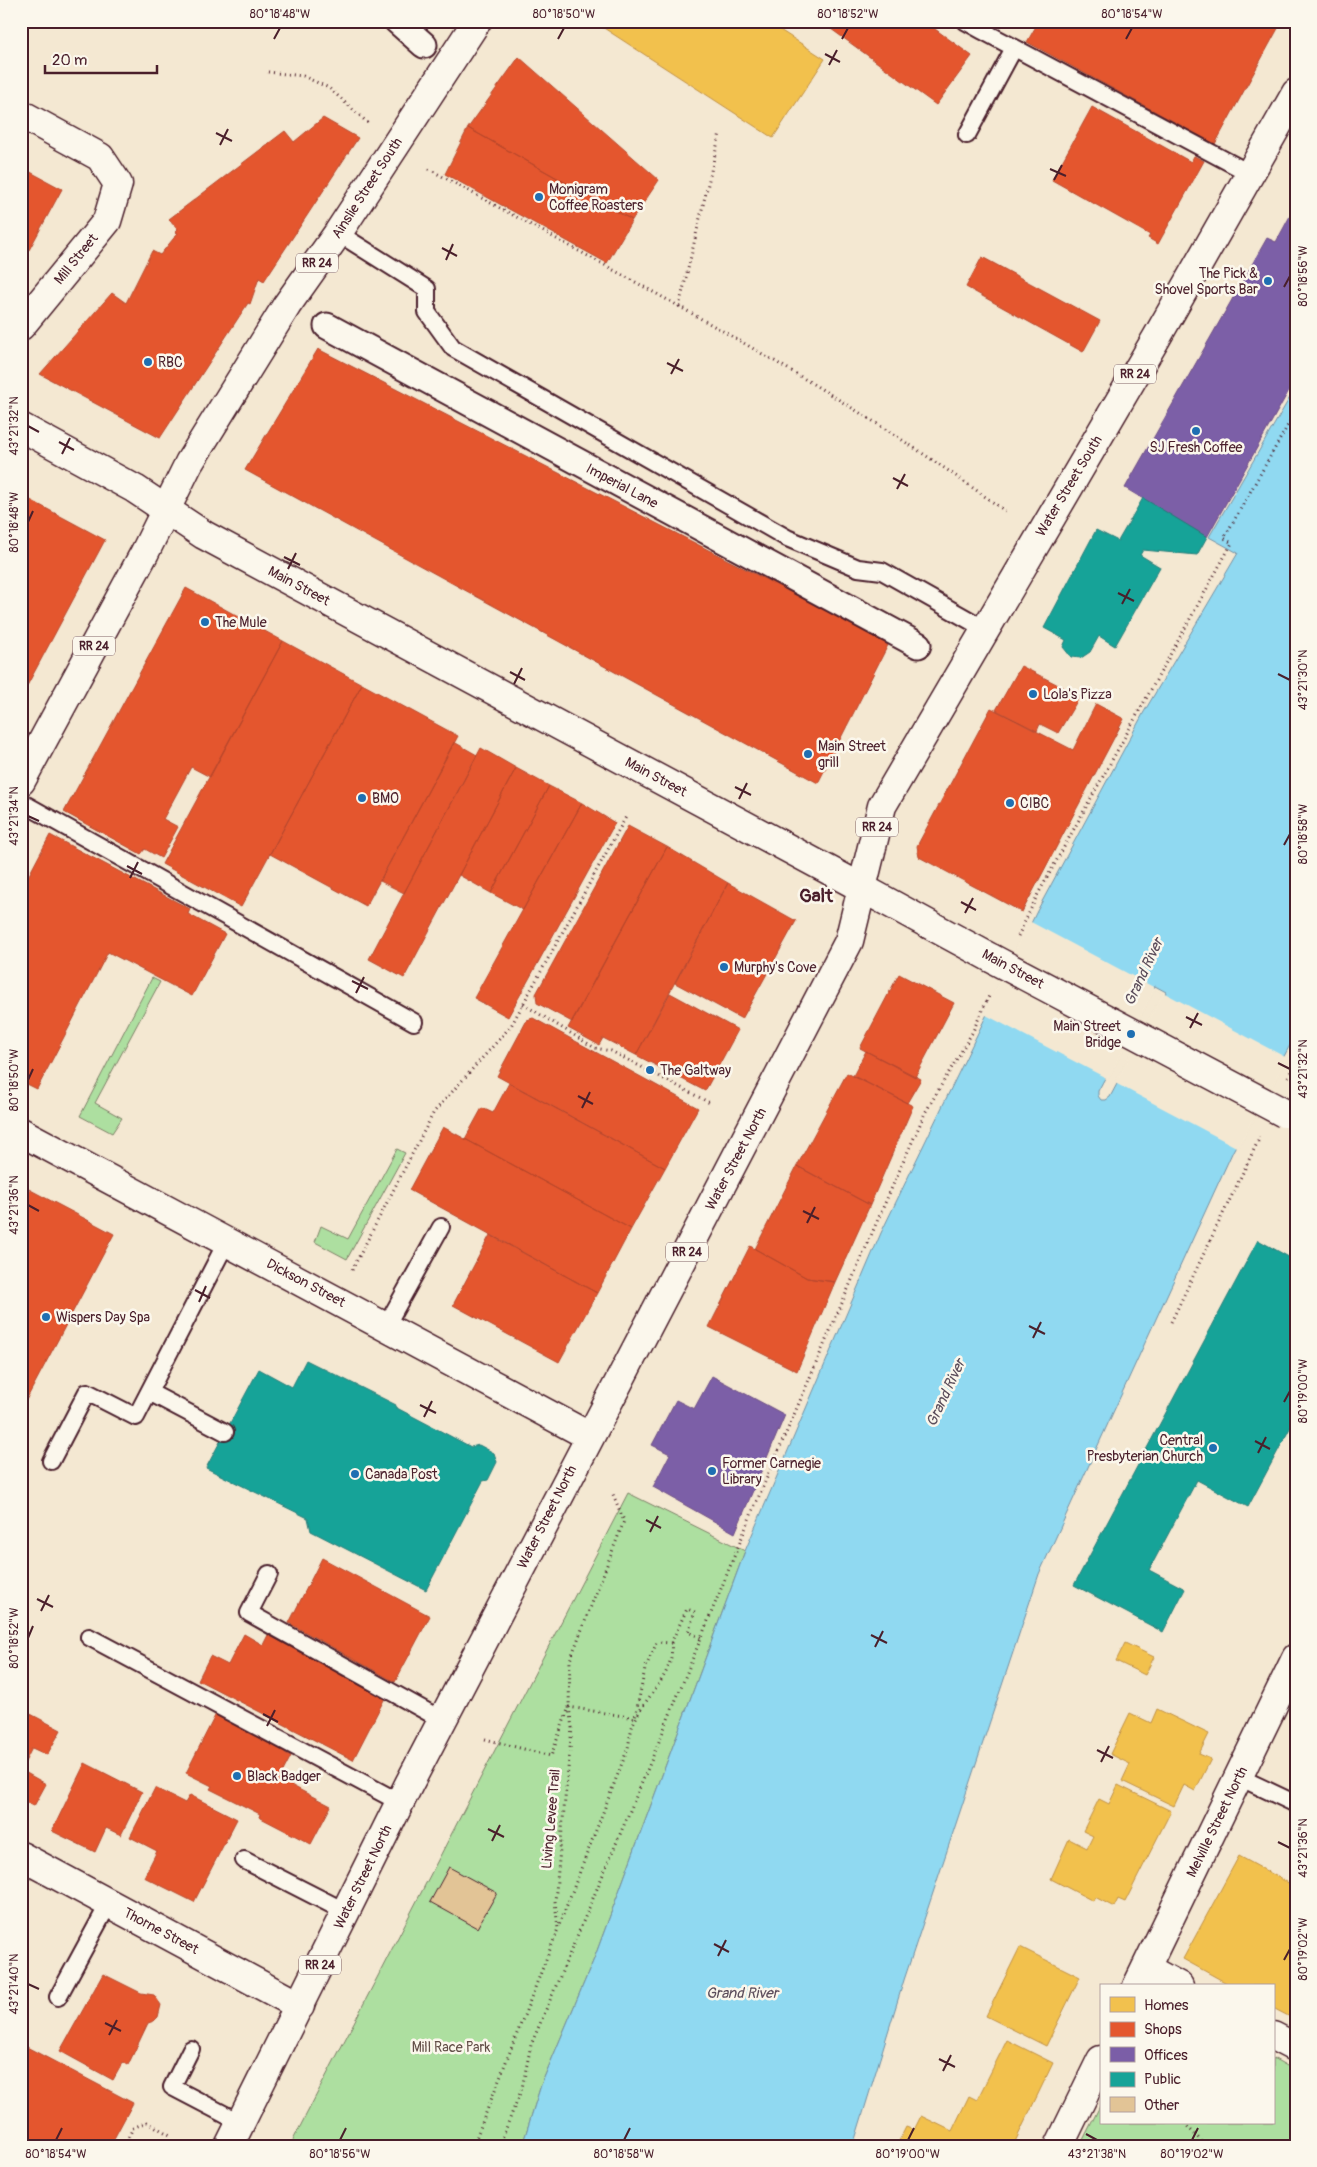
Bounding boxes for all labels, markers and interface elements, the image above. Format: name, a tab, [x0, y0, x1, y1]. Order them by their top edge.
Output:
text: 80°18'48"W	[250, 7, 310, 22]
text: 80°18'50"W	[533, 7, 595, 22]
text: 80°18'52"W	[818, 7, 878, 22]
text: 80°18'54"W	[1101, 7, 1163, 22]
scale bar	[45, 42, 158, 74]
text: 20 m	[52, 51, 87, 70]
street label: Ainslie Street South	[328, 134, 406, 242]
place label: Monigram Coffee Roasters	[549, 181, 644, 214]
marker: Monigram Coffee Roasters	[533, 191, 545, 203]
street label: Mill Street	[50, 230, 102, 288]
text: 80°18'56"W	[1296, 245, 1311, 307]
road number: RR 24	[296, 254, 338, 272]
place label: The Pick & Shovel Sports Bar	[1155, 265, 1258, 298]
marker: The Pick & Shovel Sports Bar	[1262, 275, 1274, 287]
place label: RBC	[158, 354, 183, 371]
marker: RBC	[142, 356, 154, 368]
road number: RR 24	[1114, 364, 1156, 384]
text: 43°21'32"N	[7, 396, 22, 456]
marker: SJ Fresh Coffee	[1190, 425, 1202, 437]
street label: Water Street South	[1032, 433, 1106, 539]
place label: SJ Fresh Coffee	[1150, 439, 1243, 456]
street label: Imperial Lane	[583, 460, 661, 512]
text: 80°18'48"W	[7, 492, 22, 552]
street label: Main Street	[265, 563, 333, 610]
place label: The Mule	[215, 614, 267, 631]
marker: The Mule	[199, 616, 211, 628]
road number: RR 24	[73, 636, 115, 656]
text: 43°21'30"N	[1296, 650, 1311, 710]
place label: Lola's Pizza	[1043, 686, 1112, 703]
marker: Lola's Pizza	[1027, 688, 1039, 700]
place label: Main Street grill	[818, 738, 886, 771]
marker: Main Street grill	[802, 748, 814, 760]
street label: Main Street	[622, 754, 690, 801]
text: 43°21'34"N	[7, 786, 22, 846]
place label: BMO	[372, 790, 399, 807]
marker: BMO	[356, 792, 368, 804]
place label: CIBC	[1020, 795, 1050, 812]
marker: CIBC	[1004, 797, 1016, 809]
text: 80°18'58"W	[1296, 804, 1311, 864]
road number: RR 24	[856, 818, 898, 836]
district label: Galt	[799, 884, 834, 908]
water label: Grand River	[1120, 934, 1169, 1009]
street label: Main Street	[979, 946, 1047, 993]
place label: Murphy's Cove	[734, 959, 817, 976]
marker: Murphy's Cove	[718, 961, 730, 973]
place label: Main Street Bridge	[1053, 1018, 1121, 1051]
marker: Main Street Bridge	[1125, 1028, 1137, 1040]
text: 43°21'32"N	[1296, 1039, 1311, 1099]
text: 80°18'50"W	[7, 1049, 22, 1111]
place label: The Galtway	[660, 1062, 731, 1079]
marker: The Galtway	[644, 1064, 656, 1076]
street label: Water Street North	[702, 1105, 770, 1213]
text: 43°21'36"N	[7, 1175, 22, 1235]
road number: RR 24	[666, 1242, 708, 1262]
street label: Dickson Street	[264, 1255, 349, 1311]
place label: Wispers Day Spa	[56, 1309, 150, 1326]
marker: Wispers Day Spa	[40, 1311, 52, 1323]
water label: Grand River	[922, 1355, 971, 1430]
text: 80°19'00"W	[1296, 1359, 1311, 1423]
place label: Central Presbyterian Church	[1087, 1432, 1203, 1465]
marker: Central Presbyterian Church	[1207, 1442, 1219, 1454]
place label: Former Carnegie Library	[722, 1455, 821, 1488]
street label: Water Street North	[514, 1462, 580, 1572]
marker: Former Carnegie Library	[706, 1465, 718, 1477]
place label: Canada Post	[365, 1466, 438, 1483]
marker: Canada Post	[349, 1468, 361, 1480]
text: 80°18'52"W	[7, 1608, 22, 1668]
street label: Melville Street North	[1183, 1764, 1251, 1880]
place label: Black Badger	[247, 1768, 321, 1785]
street label: Living Levee Trail	[538, 1768, 564, 1870]
marker: Black Badger	[231, 1770, 243, 1782]
text: 43°21'36"N	[1296, 1818, 1311, 1878]
street label: Water Street North	[330, 1822, 396, 1932]
street label: Thorne Street	[121, 1904, 202, 1958]
text: 80°19'02"W	[1296, 1918, 1311, 1980]
text: 43°21'40"N	[7, 1954, 22, 2014]
road number: RR 24	[299, 1956, 341, 1974]
water label: Grand River	[706, 1984, 780, 2003]
legend	[1100, 1984, 1274, 2124]
text: Homes	[1144, 1996, 1189, 2015]
text: Shops	[1144, 2020, 1182, 2039]
park label: Mill Race Park	[412, 2039, 490, 2056]
text: Offices	[1144, 2046, 1188, 2065]
text: Public	[1144, 2070, 1181, 2089]
text: Other	[1144, 2096, 1180, 2115]
text: 80°18'54"W	[25, 2147, 87, 2162]
text: 80°18'56"W	[309, 2147, 371, 2162]
text: 80°18'58"W	[594, 2147, 654, 2162]
text: 80°19'00"W	[876, 2147, 940, 2162]
text: 43°21'38"N	[1068, 2147, 1126, 2162]
text: 80°19'02"W	[1161, 2147, 1223, 2162]

